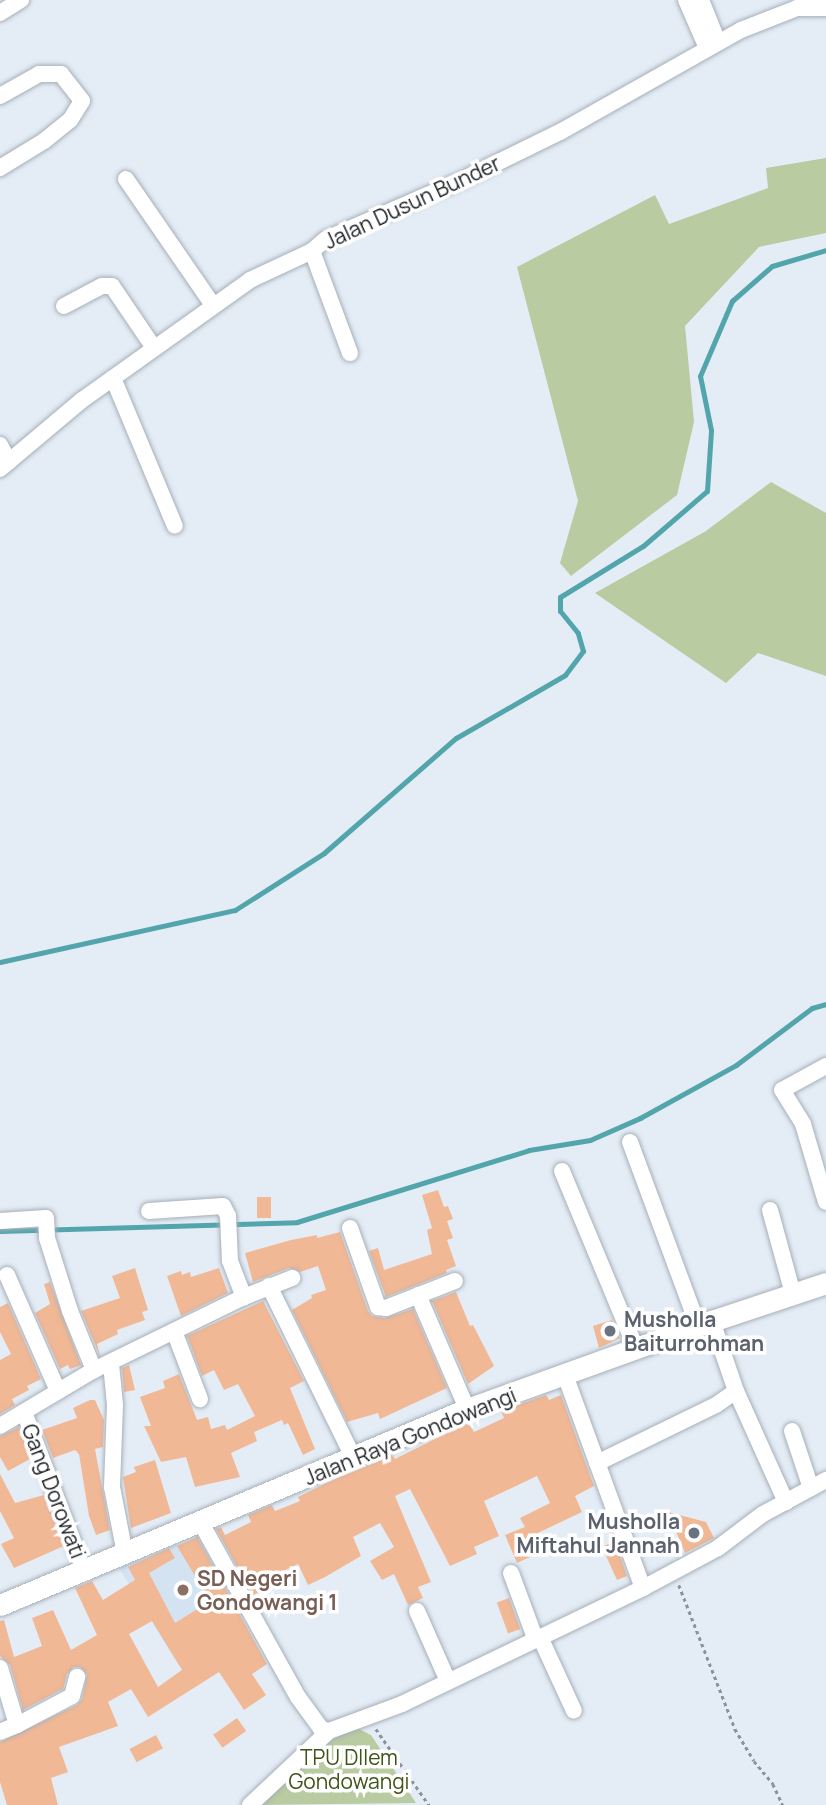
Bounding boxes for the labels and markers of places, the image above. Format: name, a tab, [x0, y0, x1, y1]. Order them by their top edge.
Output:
place label: Musholla Baiturrohman	[624, 1306, 764, 1356]
marker: Musholla Baiturrohman	[602, 1323, 618, 1339]
place label: Musholla Miftahul Jannah	[517, 1508, 680, 1558]
marker: Musholla Miftahul Jannah	[686, 1525, 702, 1541]
place label: SD Negeri Gondowangi 1	[197, 1565, 338, 1615]
marker: SD Negeri Gondowangi 1	[175, 1582, 191, 1598]

